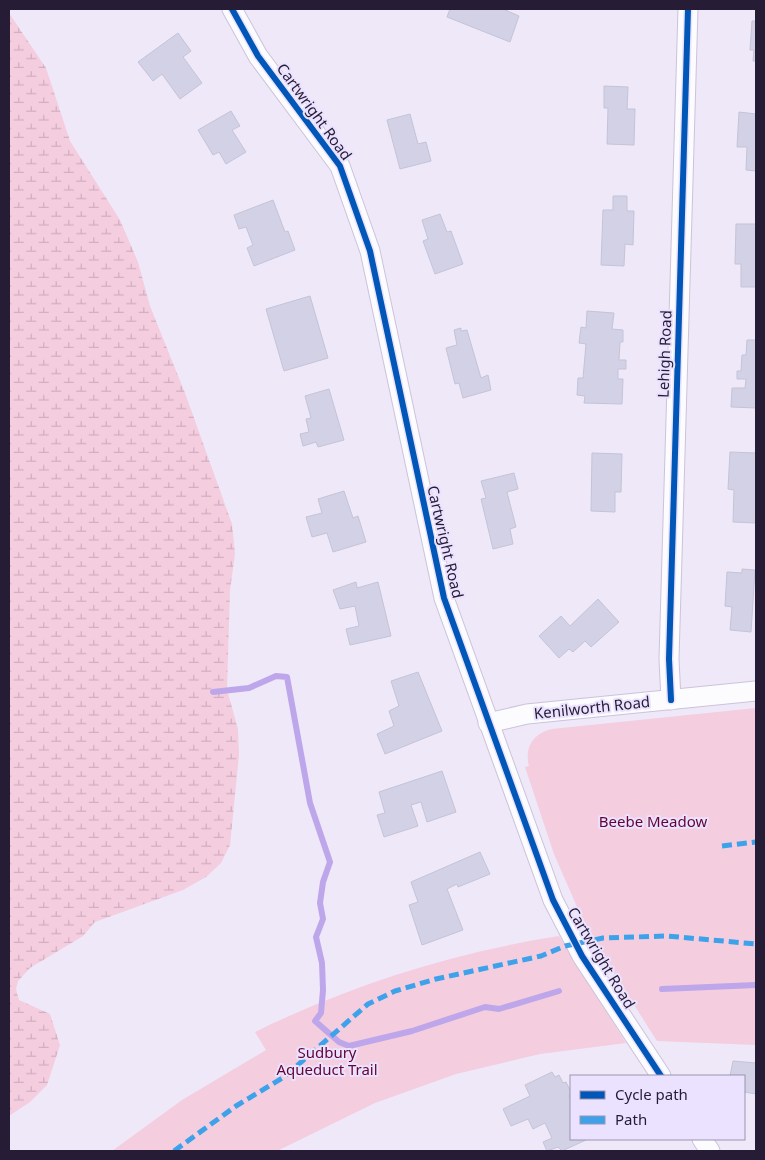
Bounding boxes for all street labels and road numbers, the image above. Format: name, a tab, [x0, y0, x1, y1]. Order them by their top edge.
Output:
street label: Cartwright Road	[273, 59, 357, 164]
street label: Lehigh Road	[652, 310, 676, 398]
street label: Cartwright Road	[423, 483, 469, 600]
street label: Kenilworth Road	[533, 691, 651, 723]
street label: Cartwright Road	[564, 903, 640, 1012]

